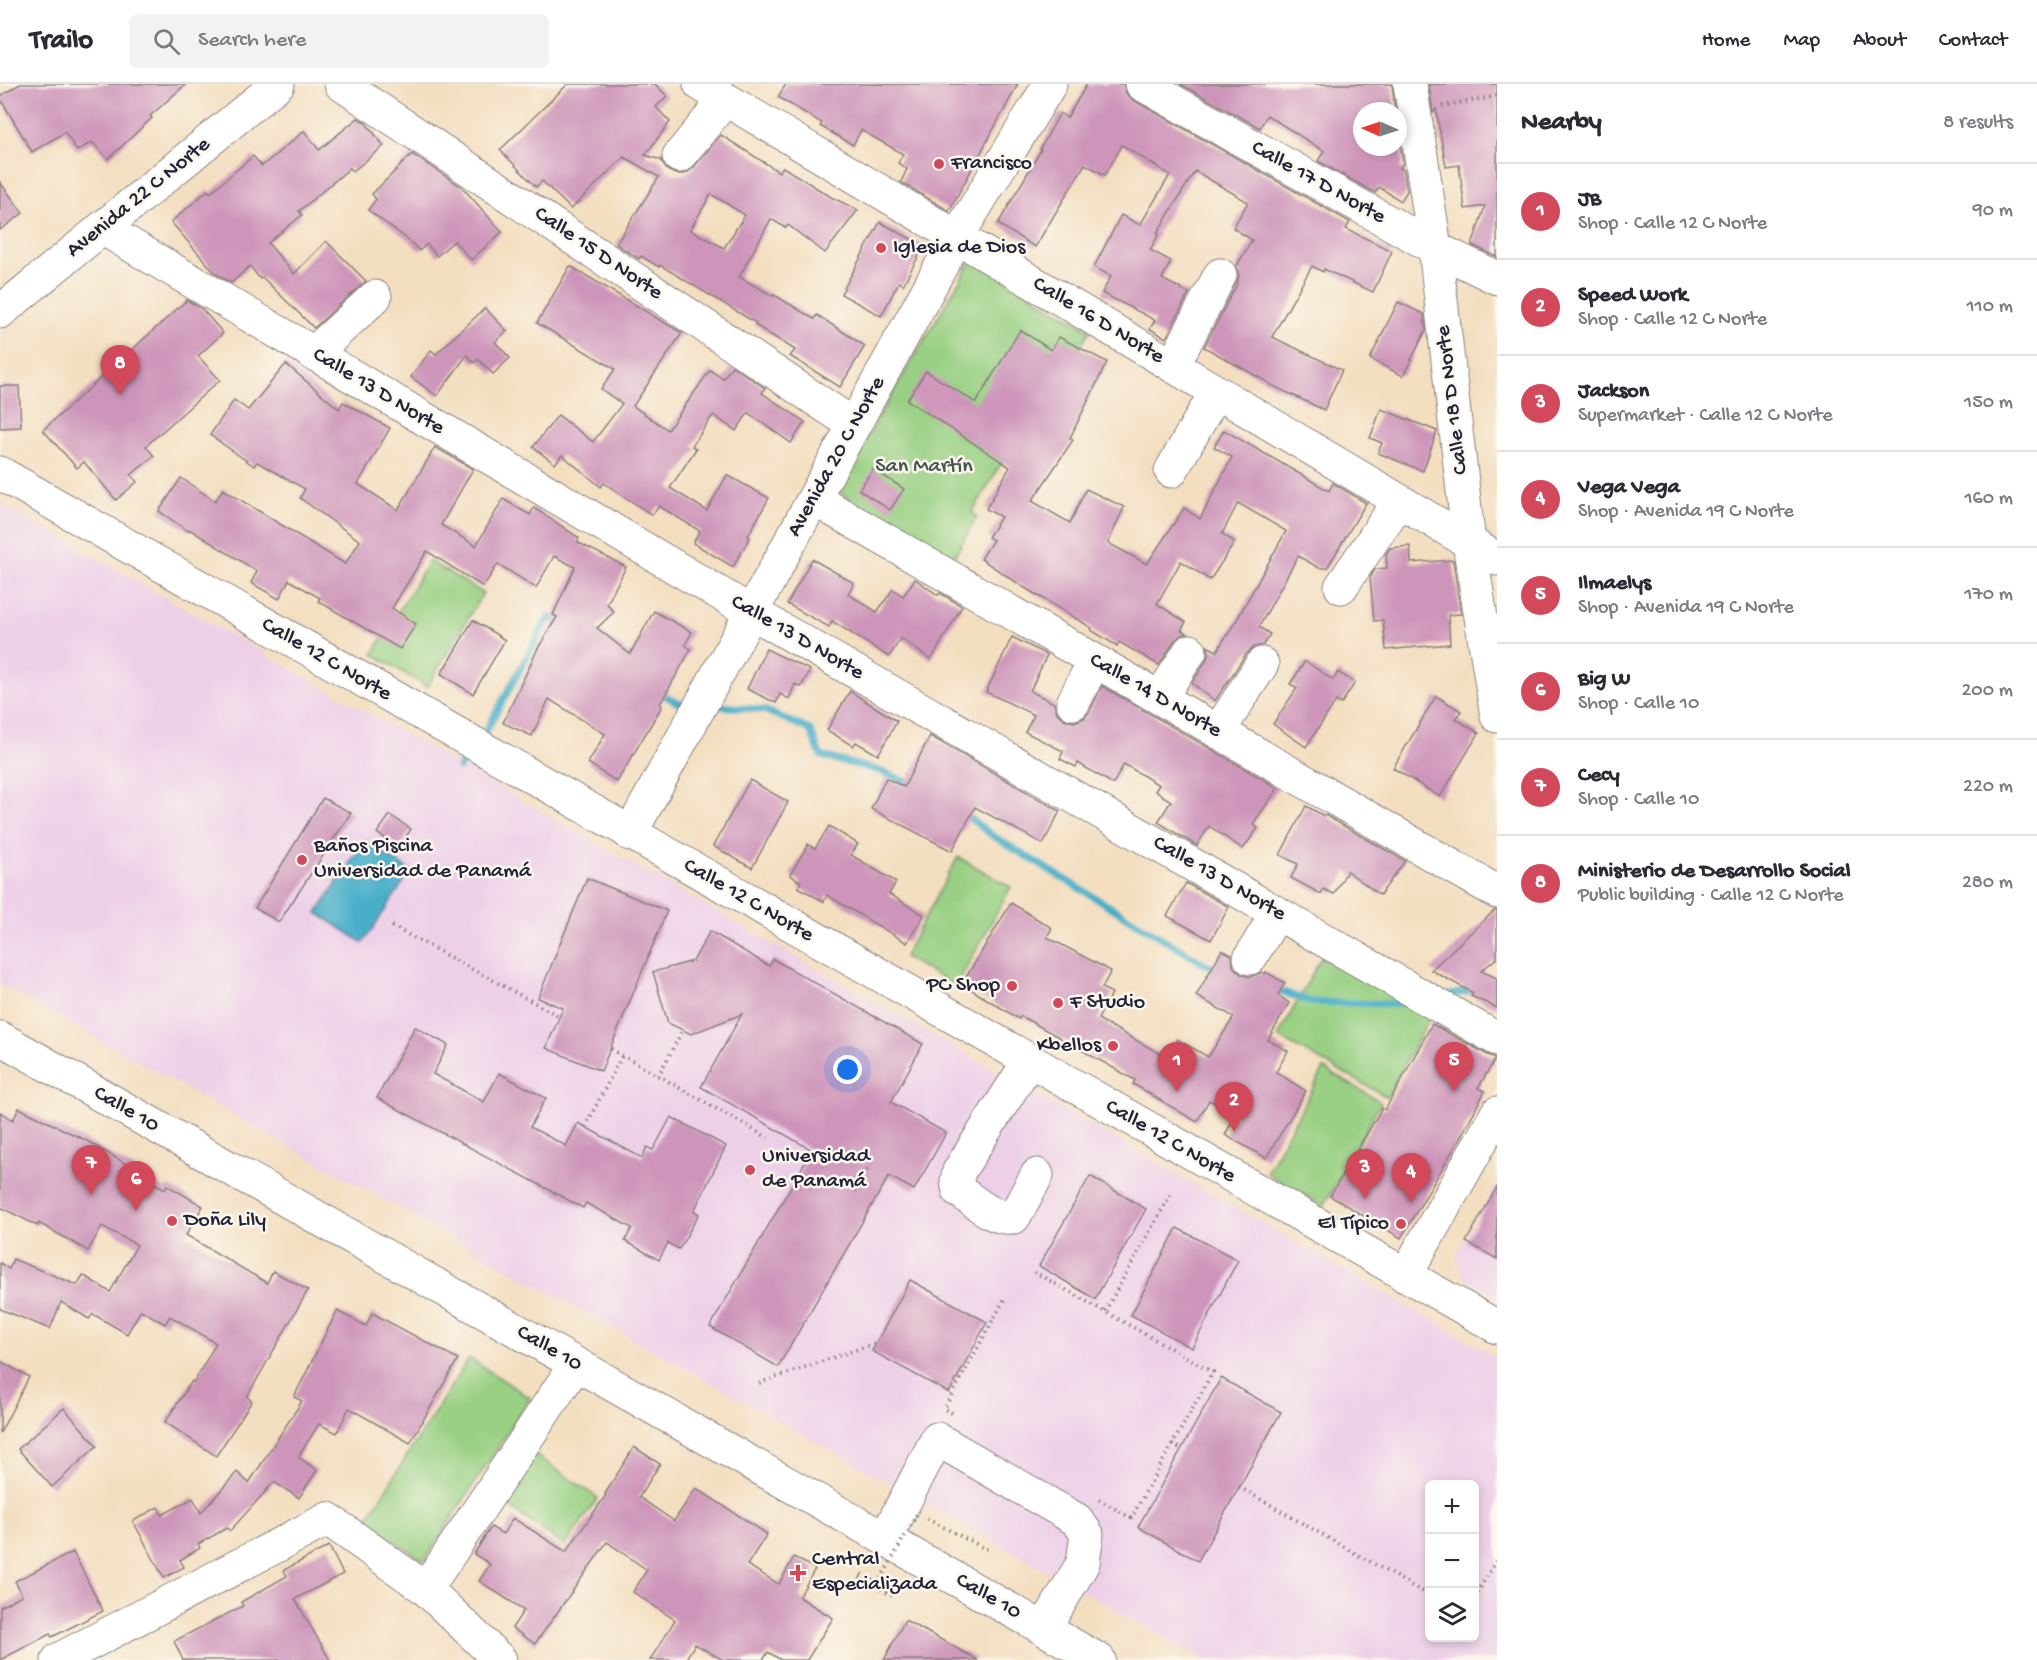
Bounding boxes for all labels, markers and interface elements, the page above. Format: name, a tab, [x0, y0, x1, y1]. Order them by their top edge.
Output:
search box	[129, 14, 549, 68]
text: Trailo	[30, 25, 93, 58]
icon: search	[150, 25, 183, 58]
text: Search here	[198, 28, 306, 54]
text: Home	[1702, 29, 1750, 54]
text: Map	[1783, 29, 1820, 54]
text: About	[1853, 29, 1906, 54]
text: Contact	[1939, 29, 2007, 54]
north arrow	[1353, 102, 1407, 156]
text: Nearby	[1521, 108, 1602, 139]
text: 8 results	[1943, 112, 2013, 135]
street label: Avenida 22 C Norte	[62, 132, 217, 264]
street label: Calle 17 D Norte	[1246, 135, 1390, 231]
place label: Francisco	[950, 151, 1032, 177]
marker: Francisco	[932, 157, 946, 171]
text: JB	[1578, 187, 1601, 213]
text: 1	[1536, 200, 1545, 223]
text: 90 m	[1973, 200, 2013, 223]
street label: Calle 15 D Norte	[529, 201, 668, 307]
text: Shop · Calle 12 C Norte	[1578, 213, 1767, 236]
place label: Iglesia de Dios	[893, 235, 1026, 261]
marker: Iglesia de Dios	[874, 241, 888, 255]
street label: Calle 16 D Norte	[1027, 271, 1169, 371]
text: Speed Work	[1578, 283, 1688, 309]
text: 2	[1536, 296, 1545, 319]
text: 110 m	[1967, 296, 2013, 319]
text: Shop · Calle 12 C Norte	[1578, 309, 1767, 332]
street label: Calle 18 D Norte	[1431, 323, 1475, 476]
street label: Calle 13 D Norte	[307, 342, 449, 442]
pin: 8	[100, 346, 140, 395]
street label: Avenida 20 C Norte	[782, 372, 892, 542]
text: Jackson	[1578, 379, 1649, 405]
text: 3	[1535, 392, 1546, 415]
text: 150 m	[1964, 392, 2013, 415]
text: Supermarket · Calle 12 C Norte	[1578, 405, 1832, 428]
park label: San Martín	[875, 454, 973, 480]
text: Vega Vega	[1578, 475, 1680, 501]
text: 4	[1536, 488, 1545, 511]
text: 160 m	[1964, 488, 2013, 511]
text: Shop · Avenida 19 C Norte	[1578, 501, 1794, 524]
text: Ilmaelys	[1578, 571, 1651, 597]
text: 5	[1535, 584, 1546, 607]
text: 170 m	[1964, 584, 2013, 607]
street label: Calle 13 D Norte	[726, 589, 869, 687]
text: Shop · Avenida 19 C Norte	[1578, 597, 1794, 620]
street label: Calle 12 C Norte	[256, 612, 396, 708]
street label: Calle 14 D Norte	[1084, 648, 1226, 745]
text: Big W	[1578, 667, 1630, 693]
text: 6	[1535, 680, 1546, 703]
text: 200 m	[1962, 680, 2013, 703]
text: Shop · Calle 10	[1578, 693, 1699, 716]
text: Cecy	[1578, 763, 1620, 789]
text: 7	[1535, 776, 1546, 799]
text: 220 m	[1963, 776, 2013, 799]
text: Shop · Calle 10	[1578, 789, 1699, 812]
street label: Calle 13 D Norte	[1148, 830, 1291, 928]
place label: Baños Piscina Universidad de Panamá	[313, 834, 532, 885]
marker: Baños Piscina Universidad de Panamá	[295, 853, 309, 867]
street label: Calle 12 C Norte	[678, 853, 818, 949]
text: Ministerio de Desarrollo Social	[1578, 859, 1851, 885]
text: 8	[1535, 872, 1546, 895]
text: 280 m	[1962, 872, 2013, 895]
text: Public building · Calle 12 C Norte	[1578, 885, 1844, 908]
place label: PC Shop	[925, 973, 1000, 999]
marker: PC Shop	[1005, 979, 1019, 993]
place label: F Studio	[1069, 990, 1145, 1016]
marker: F Studio	[1051, 996, 1065, 1010]
place label: Kbellos	[1037, 1033, 1102, 1059]
marker: Kbellos	[1106, 1039, 1120, 1053]
pin: 1	[1158, 1042, 1196, 1092]
pin: 5	[1434, 1042, 1474, 1092]
your location	[833, 1055, 862, 1084]
street label: Calle 10	[88, 1081, 164, 1139]
pin: 2	[1214, 1082, 1254, 1132]
street label: Calle 12 C Norte	[1100, 1094, 1240, 1190]
place label: Universidad de Panamá	[762, 1144, 872, 1195]
pin: 7	[72, 1146, 110, 1195]
pin: 3	[1346, 1150, 1384, 1199]
pin: 4	[1392, 1154, 1430, 1203]
pin: 6	[116, 1162, 156, 1211]
marker: Universidad de Panamá	[743, 1163, 757, 1177]
place label: Doña Lily	[182, 1208, 266, 1234]
place label: El Típico	[1318, 1211, 1389, 1237]
marker: Doña Lily	[165, 1214, 179, 1228]
marker: El Típico	[1394, 1217, 1408, 1231]
street label: Calle 10	[511, 1320, 587, 1378]
map controls	[1425, 1480, 1479, 1642]
button: +	[1425, 1480, 1479, 1534]
button: −	[1425, 1534, 1479, 1588]
place label: Central Especializada	[812, 1547, 938, 1598]
marker: Central Especializada	[789, 1564, 807, 1582]
street label: Calle 10	[950, 1568, 1026, 1626]
button: layers	[1425, 1588, 1479, 1642]

